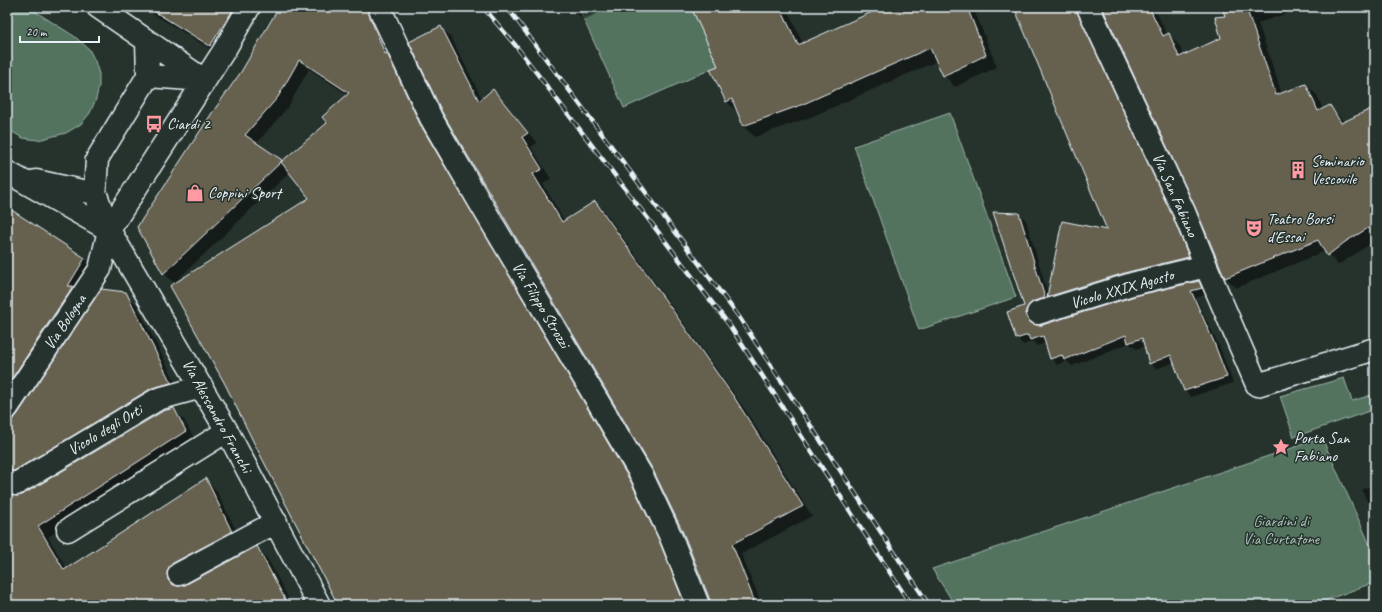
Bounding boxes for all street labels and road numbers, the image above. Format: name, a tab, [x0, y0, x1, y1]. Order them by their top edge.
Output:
street label: Via San Fabiano	[1148, 150, 1203, 241]
street label: Via Filippo Strozzi	[507, 258, 576, 353]
street label: Vicolo XXIX Agosto	[1068, 264, 1178, 313]
street label: Via Bologna	[39, 289, 92, 354]
street label: Via Alessandro Franchi	[178, 356, 257, 478]
street label: Vicolo degli Orti	[64, 399, 147, 460]

